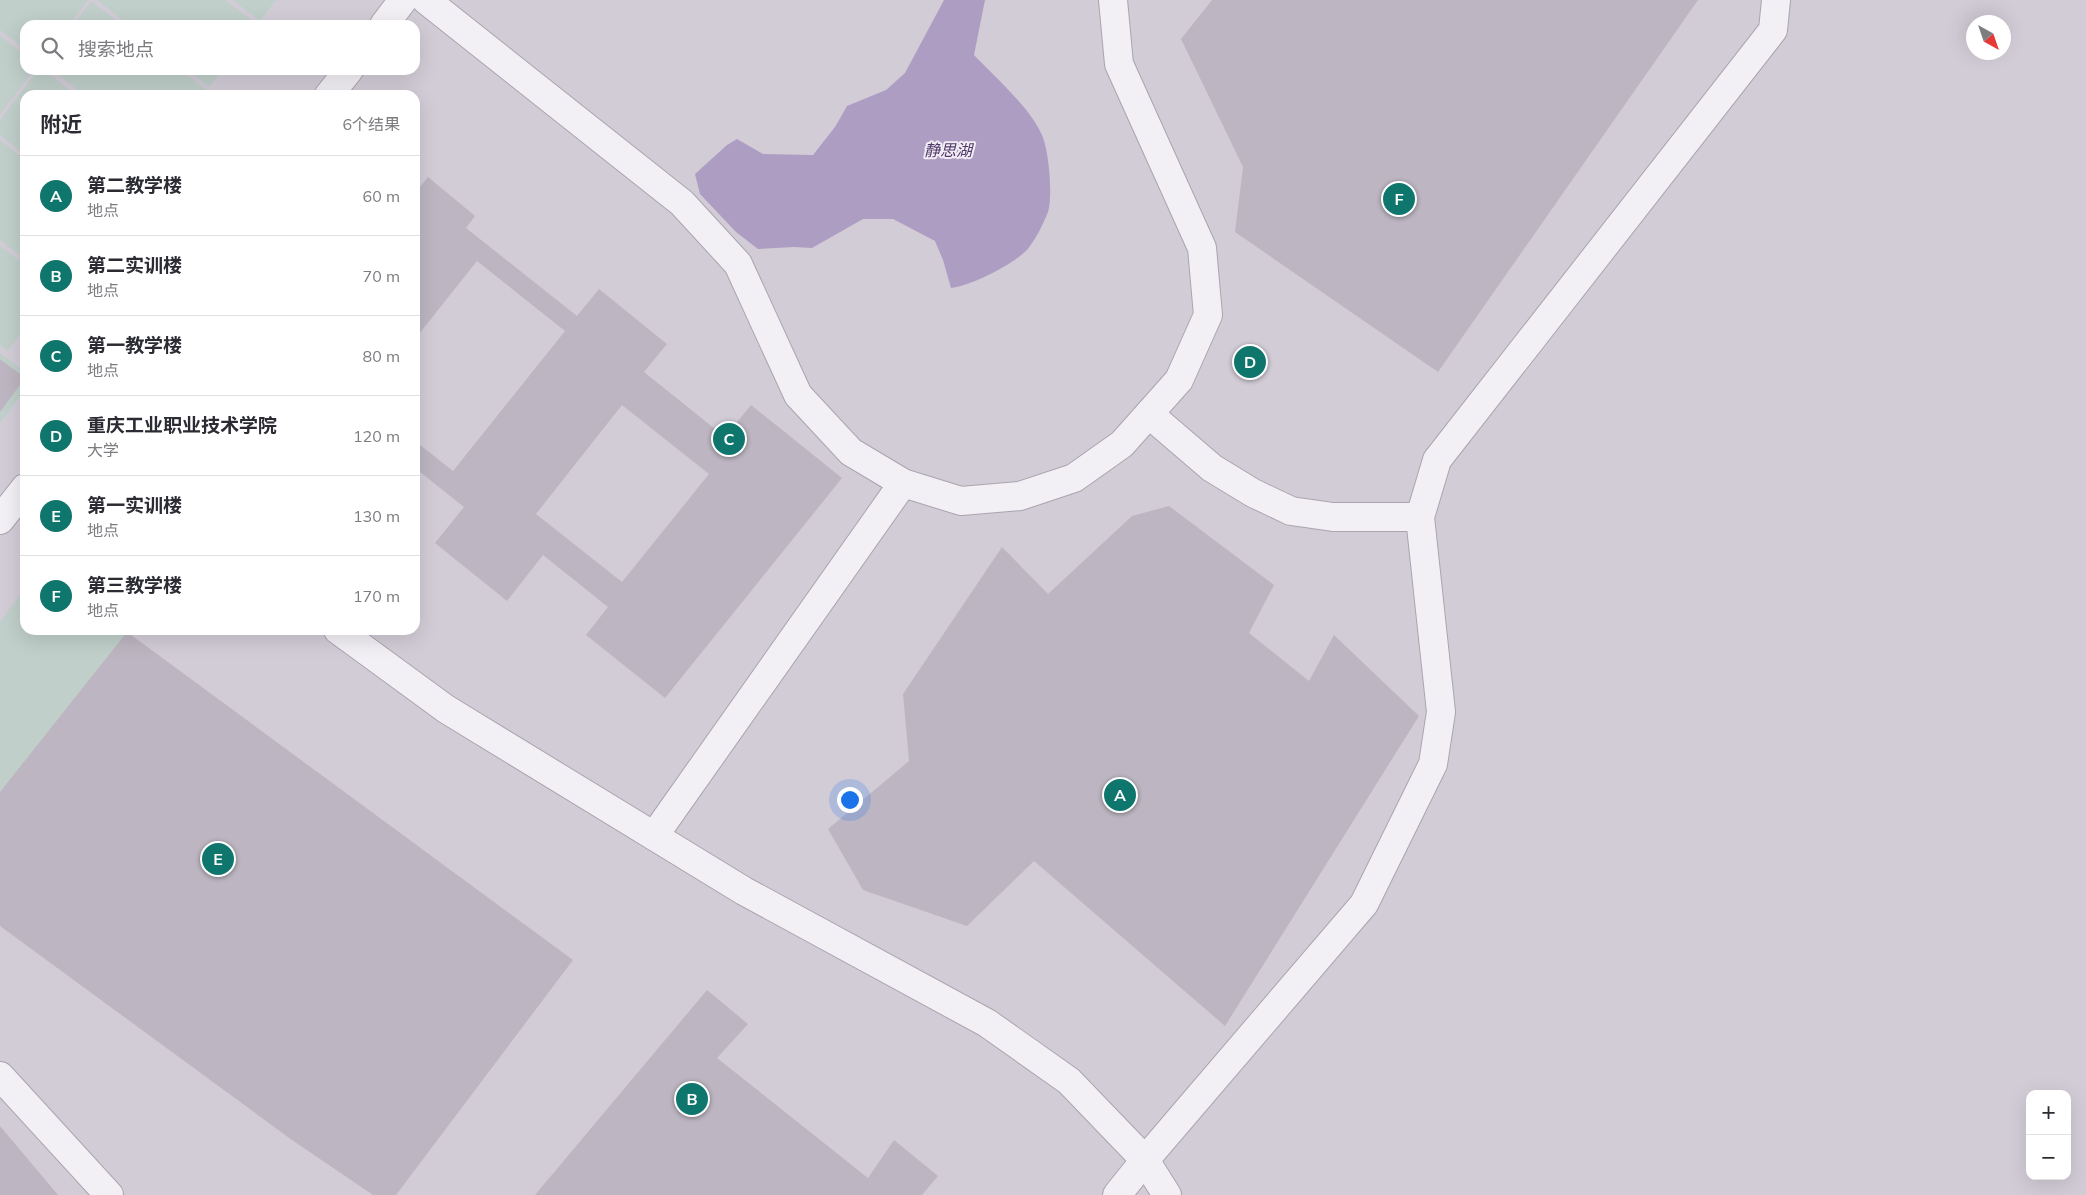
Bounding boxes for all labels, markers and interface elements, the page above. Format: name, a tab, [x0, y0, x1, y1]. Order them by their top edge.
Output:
north arrow	[1966, 15, 2011, 60]
search box	[20, 20, 420, 75]
icon: search	[38, 34, 66, 62]
text: 搜索地点	[78, 37, 154, 61]
text: 附近	[40, 111, 82, 137]
text: 6个结果	[342, 114, 400, 134]
water label: 静思湖	[924, 140, 975, 160]
text: 第二教学楼	[87, 173, 182, 197]
pin: F	[1383, 180, 1415, 218]
text: A	[50, 186, 62, 206]
text: 60 m	[363, 186, 400, 206]
text: 地点	[87, 200, 119, 220]
text: 第二实训楼	[87, 253, 182, 277]
text: B	[50, 266, 62, 286]
text: 70 m	[363, 266, 400, 286]
text: 地点	[87, 280, 119, 300]
text: 第一教学楼	[87, 333, 182, 357]
pin: D	[1234, 343, 1266, 381]
text: C	[51, 346, 61, 366]
text: 80 m	[363, 346, 400, 366]
text: 地点	[87, 360, 119, 380]
text: 重庆工业职业技术学院	[87, 413, 277, 437]
pin: C	[713, 420, 745, 458]
text: D	[50, 426, 62, 446]
text: 120 m	[353, 426, 400, 446]
text: 大学	[87, 440, 119, 460]
text: 第一实训楼	[87, 493, 182, 517]
text: E	[51, 506, 61, 526]
text: 130 m	[353, 506, 400, 526]
text: 地点	[87, 520, 119, 540]
text: 第三教学楼	[87, 573, 182, 597]
text: F	[51, 586, 61, 606]
text: 170 m	[353, 586, 400, 606]
text: 地点	[87, 600, 119, 620]
pin: A	[1104, 776, 1136, 814]
your location	[837, 787, 863, 813]
pin: E	[202, 840, 234, 878]
pin: B	[676, 1080, 708, 1118]
map controls	[2026, 1090, 2071, 1180]
button: +	[2026, 1090, 2071, 1135]
button: −	[2026, 1135, 2071, 1180]

